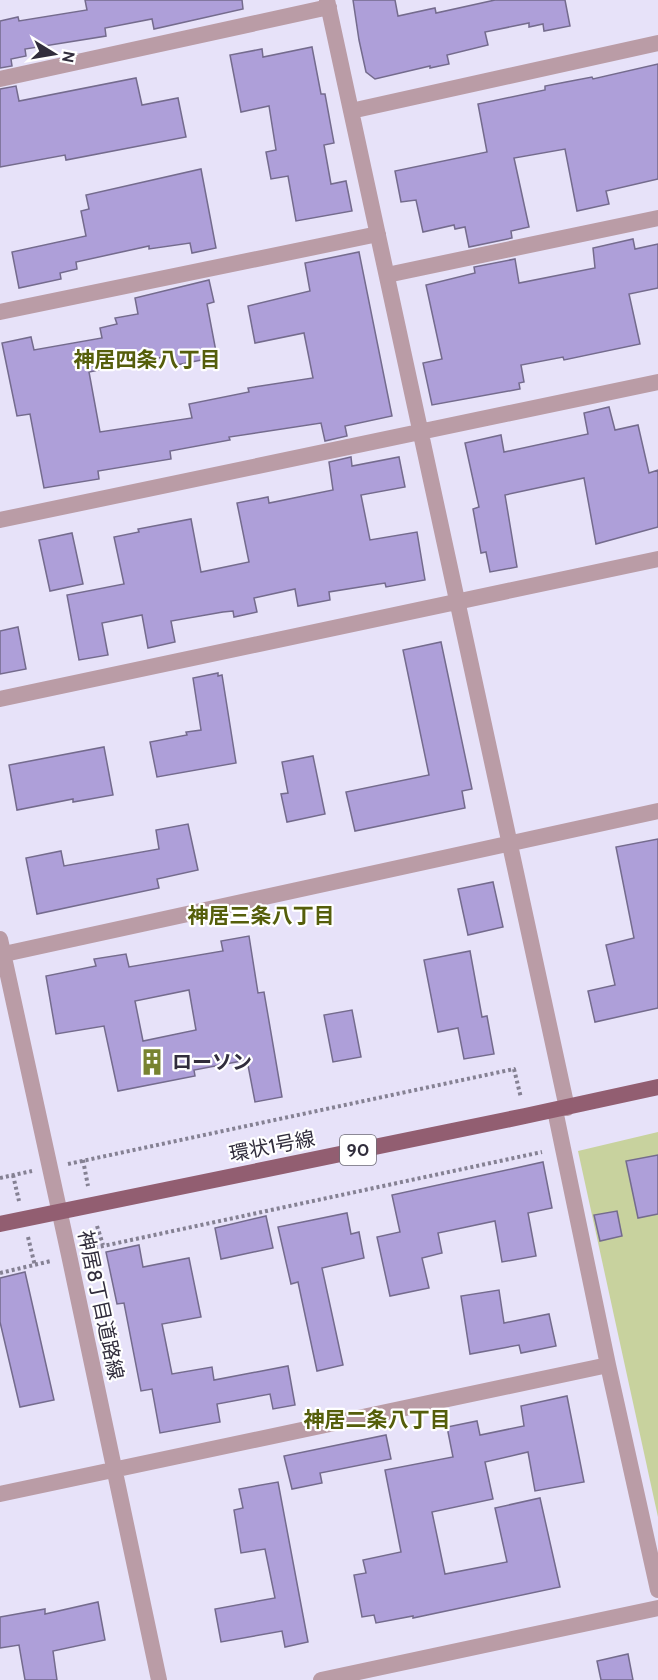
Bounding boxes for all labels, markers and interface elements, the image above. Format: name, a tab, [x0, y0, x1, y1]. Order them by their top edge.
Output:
north arrow	[24, 24, 84, 84]
text: N	[58, 49, 79, 64]
district label: 神居四条八丁目	[74, 347, 221, 372]
district label: 神居三条八丁目	[188, 903, 335, 928]
building icon: ローソン	[137, 1047, 167, 1077]
place label: ローソン	[172, 1050, 252, 1074]
street label: 環状1号線	[227, 1126, 317, 1166]
road number: 90	[340, 1135, 376, 1165]
street label: 神居8丁目道路線	[73, 1228, 129, 1382]
district label: 神居二条八丁目	[304, 1407, 451, 1432]

